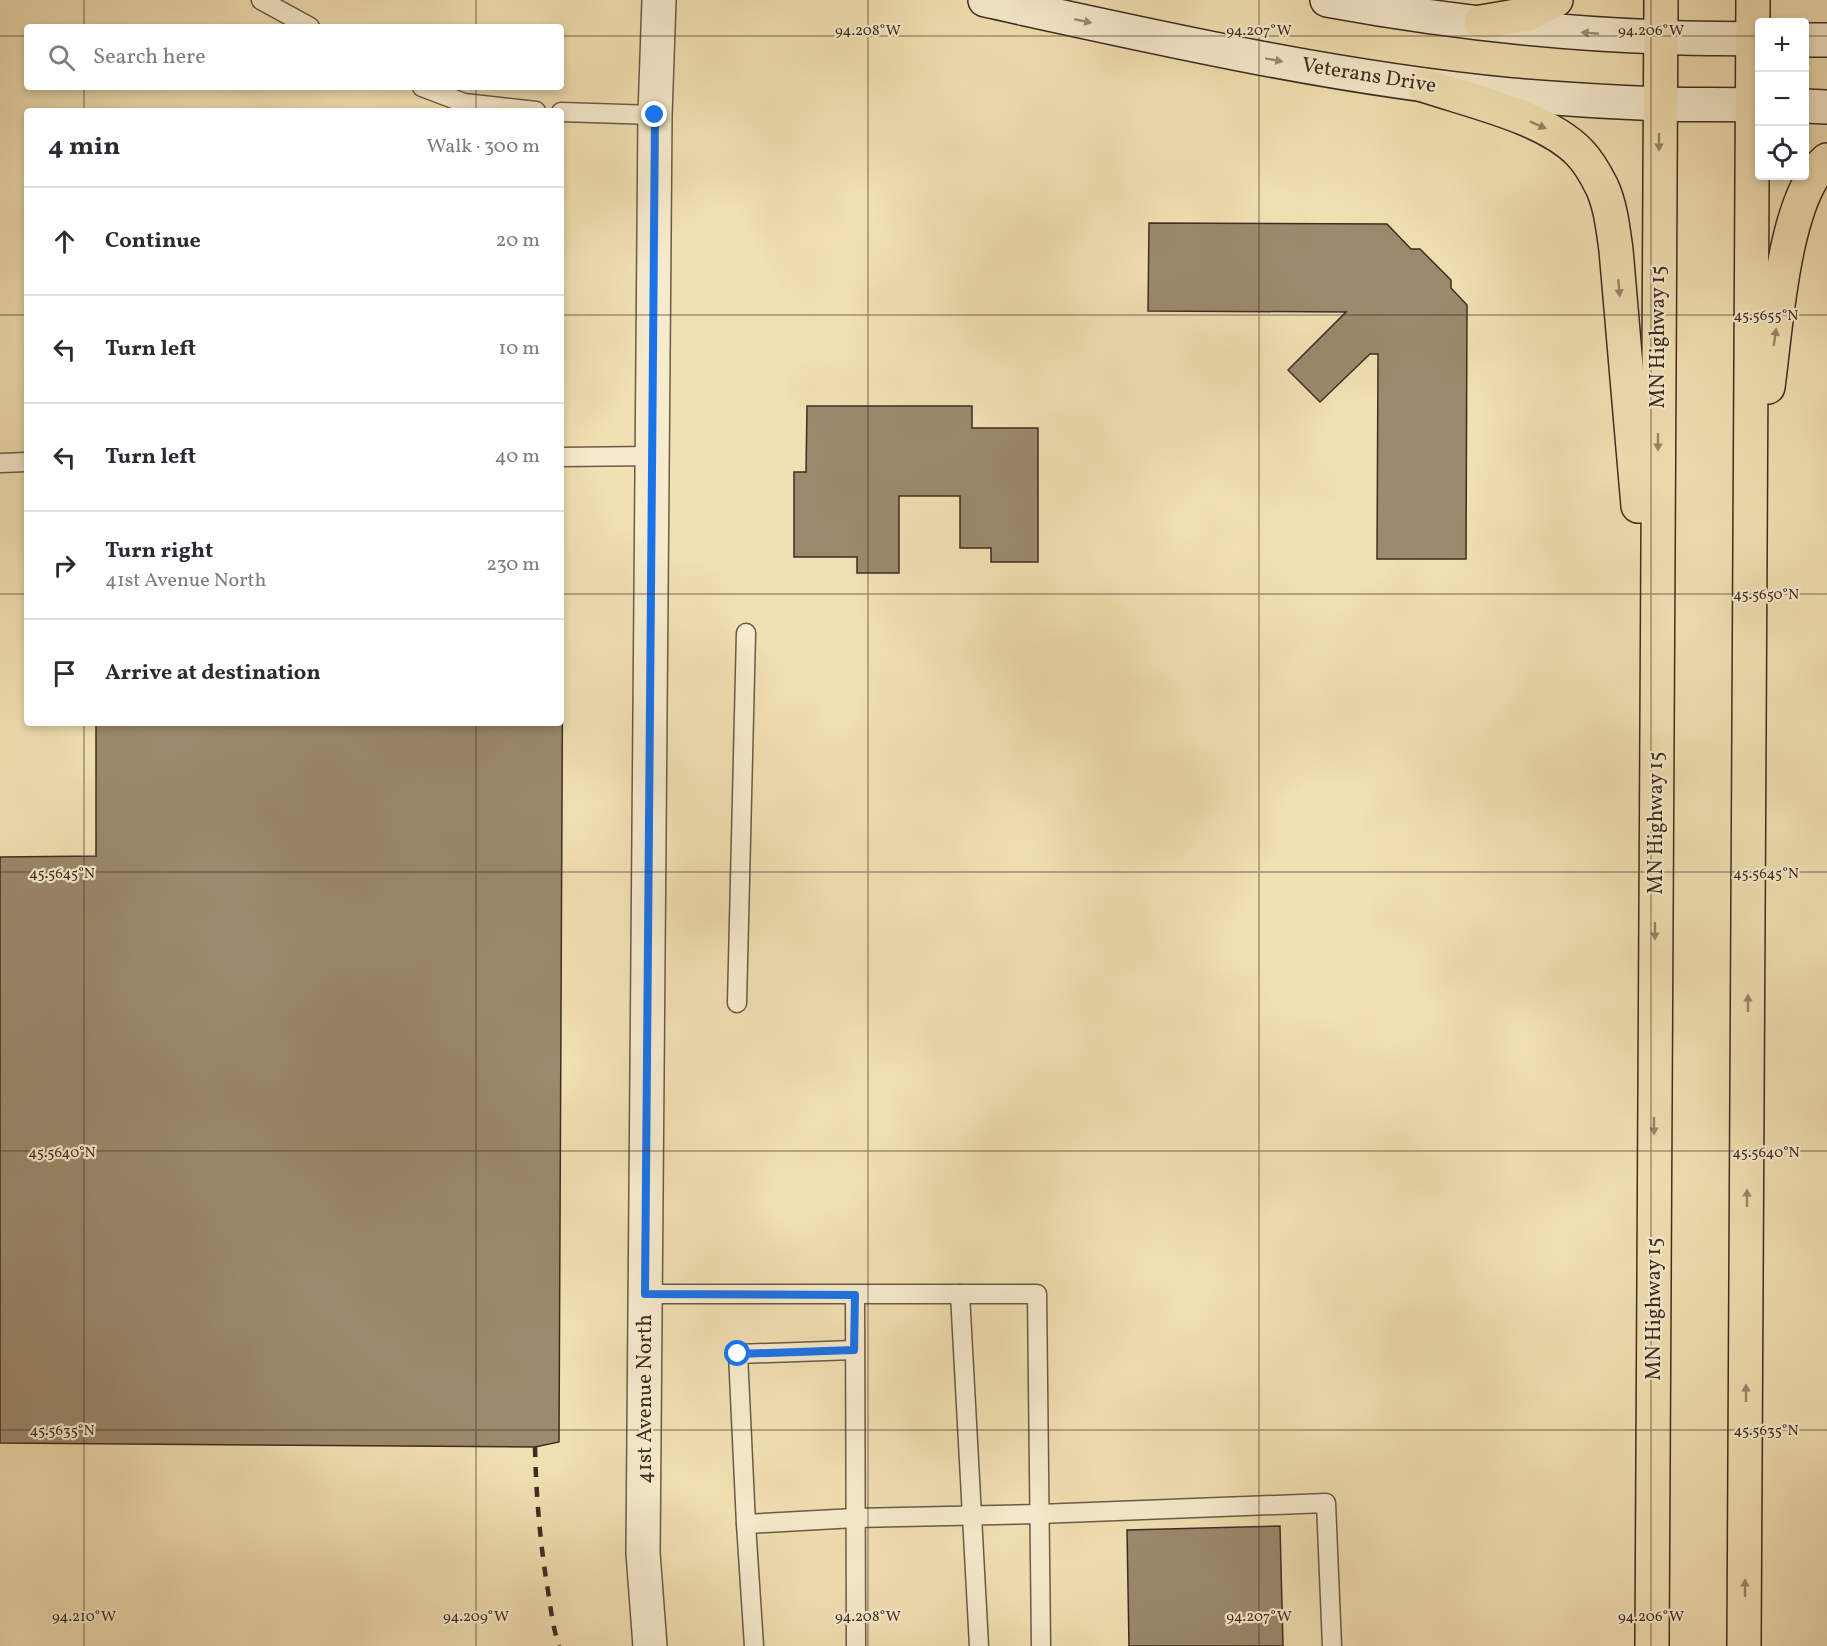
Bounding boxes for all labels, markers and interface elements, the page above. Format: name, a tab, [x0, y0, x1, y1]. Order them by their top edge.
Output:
one-way arrow	[1074, 17, 1093, 26]
map controls	[1755, 18, 1809, 180]
button: +	[1755, 18, 1809, 72]
text: 94.208°W	[835, 21, 901, 42]
text: 94.207°W	[1226, 21, 1292, 42]
text: 94.206°W	[1618, 21, 1684, 42]
search box	[24, 24, 564, 90]
one-way arrow	[1580, 28, 1599, 38]
icon: search	[45, 41, 78, 74]
text: Search here	[93, 42, 206, 73]
street label: Veterans Drive	[1300, 51, 1438, 101]
one-way arrow	[1264, 56, 1283, 65]
button: −	[1755, 72, 1809, 126]
route end	[641, 101, 667, 127]
one-way arrow	[1529, 120, 1547, 130]
button: locate	[1755, 126, 1809, 180]
text: 4 min	[48, 129, 120, 165]
text: Walk · 300 m	[427, 133, 540, 161]
one-way arrow	[1654, 133, 1664, 152]
icon: ahead	[48, 225, 81, 258]
text: Continue	[105, 226, 201, 257]
text: 20 m	[496, 227, 540, 255]
street label: MN Highway 15	[1644, 265, 1673, 409]
one-way arrow	[1614, 279, 1624, 298]
text: 45.5655°N	[1734, 306, 1798, 327]
one-way arrow	[1771, 327, 1780, 346]
icon: left	[48, 333, 81, 366]
text: Turn left	[105, 334, 196, 365]
text: 10 m	[499, 335, 540, 363]
one-way arrow	[1653, 433, 1662, 452]
icon: left	[48, 441, 81, 474]
text: Turn left	[105, 442, 196, 473]
text: 40 m	[495, 443, 540, 471]
text: Turn right	[105, 536, 213, 567]
icon: right	[48, 549, 81, 582]
text: 230 m	[486, 551, 540, 579]
text: 41st Avenue North	[105, 567, 267, 595]
text: 45.5650°N	[1733, 585, 1799, 606]
icon: arrive	[48, 657, 81, 690]
text: Arrive at destination	[105, 658, 321, 689]
street label: MN Highway 15	[1642, 751, 1671, 895]
text: 45.5645°N	[29, 864, 95, 885]
text: 45.5645°N	[1733, 864, 1799, 885]
one-way arrow	[1650, 922, 1660, 941]
one-way arrow	[1743, 993, 1753, 1012]
one-way arrow	[1650, 1117, 1659, 1136]
text: 45.5640°N	[28, 1143, 96, 1164]
text: 45.5640°N	[1732, 1143, 1800, 1164]
one-way arrow	[1742, 1188, 1752, 1207]
street label: MN Highway 15	[1640, 1237, 1669, 1381]
street label: 41st Avenue North	[631, 1314, 660, 1484]
route start	[724, 1340, 750, 1366]
one-way arrow	[1741, 1383, 1751, 1402]
text: 45.5635°N	[29, 1421, 95, 1442]
text: 45.5635°N	[1733, 1421, 1799, 1442]
one-way arrow	[1740, 1578, 1750, 1597]
text: 94.210°W	[52, 1607, 116, 1628]
text: 94.209°W	[443, 1607, 509, 1628]
text: 94.208°W	[835, 1607, 901, 1628]
text: 94.207°W	[1226, 1607, 1292, 1628]
text: 94.206°W	[1618, 1607, 1684, 1628]

